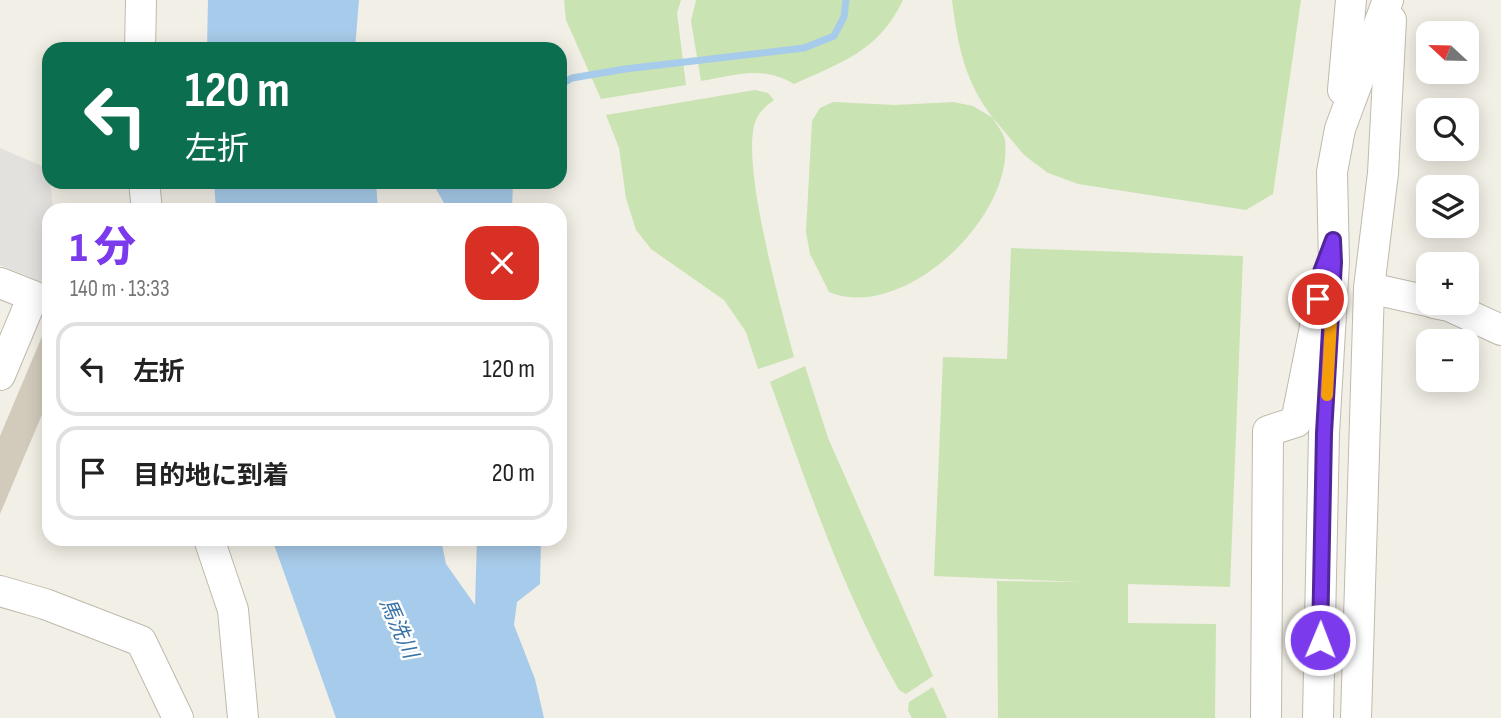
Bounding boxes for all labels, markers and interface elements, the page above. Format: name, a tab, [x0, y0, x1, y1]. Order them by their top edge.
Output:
north arrow	[1416, 21, 1479, 84]
map controls	[1416, 21, 1479, 392]
text: 120 m	[185, 62, 290, 121]
icon: left	[70, 70, 161, 161]
button: search	[1416, 98, 1479, 161]
text: 左折	[185, 130, 249, 169]
button: layers	[1416, 175, 1479, 238]
text: 1 分	[70, 223, 136, 274]
button: close	[465, 226, 539, 300]
button: +	[1416, 252, 1479, 315]
pin	[1288, 269, 1348, 329]
text: 140 m · 13:33	[70, 275, 170, 303]
icon: arrive	[1299, 280, 1337, 318]
button: −	[1416, 329, 1479, 392]
icon: left	[74, 350, 112, 388]
text: 120 m	[482, 354, 535, 385]
text: 左折	[133, 357, 185, 388]
icon: arrive	[74, 454, 112, 492]
text: 20 m	[492, 458, 535, 489]
text: 目的地に到着	[133, 461, 289, 492]
water label: 馬洗川	[374, 594, 424, 664]
position arrow	[1283, 603, 1357, 677]

